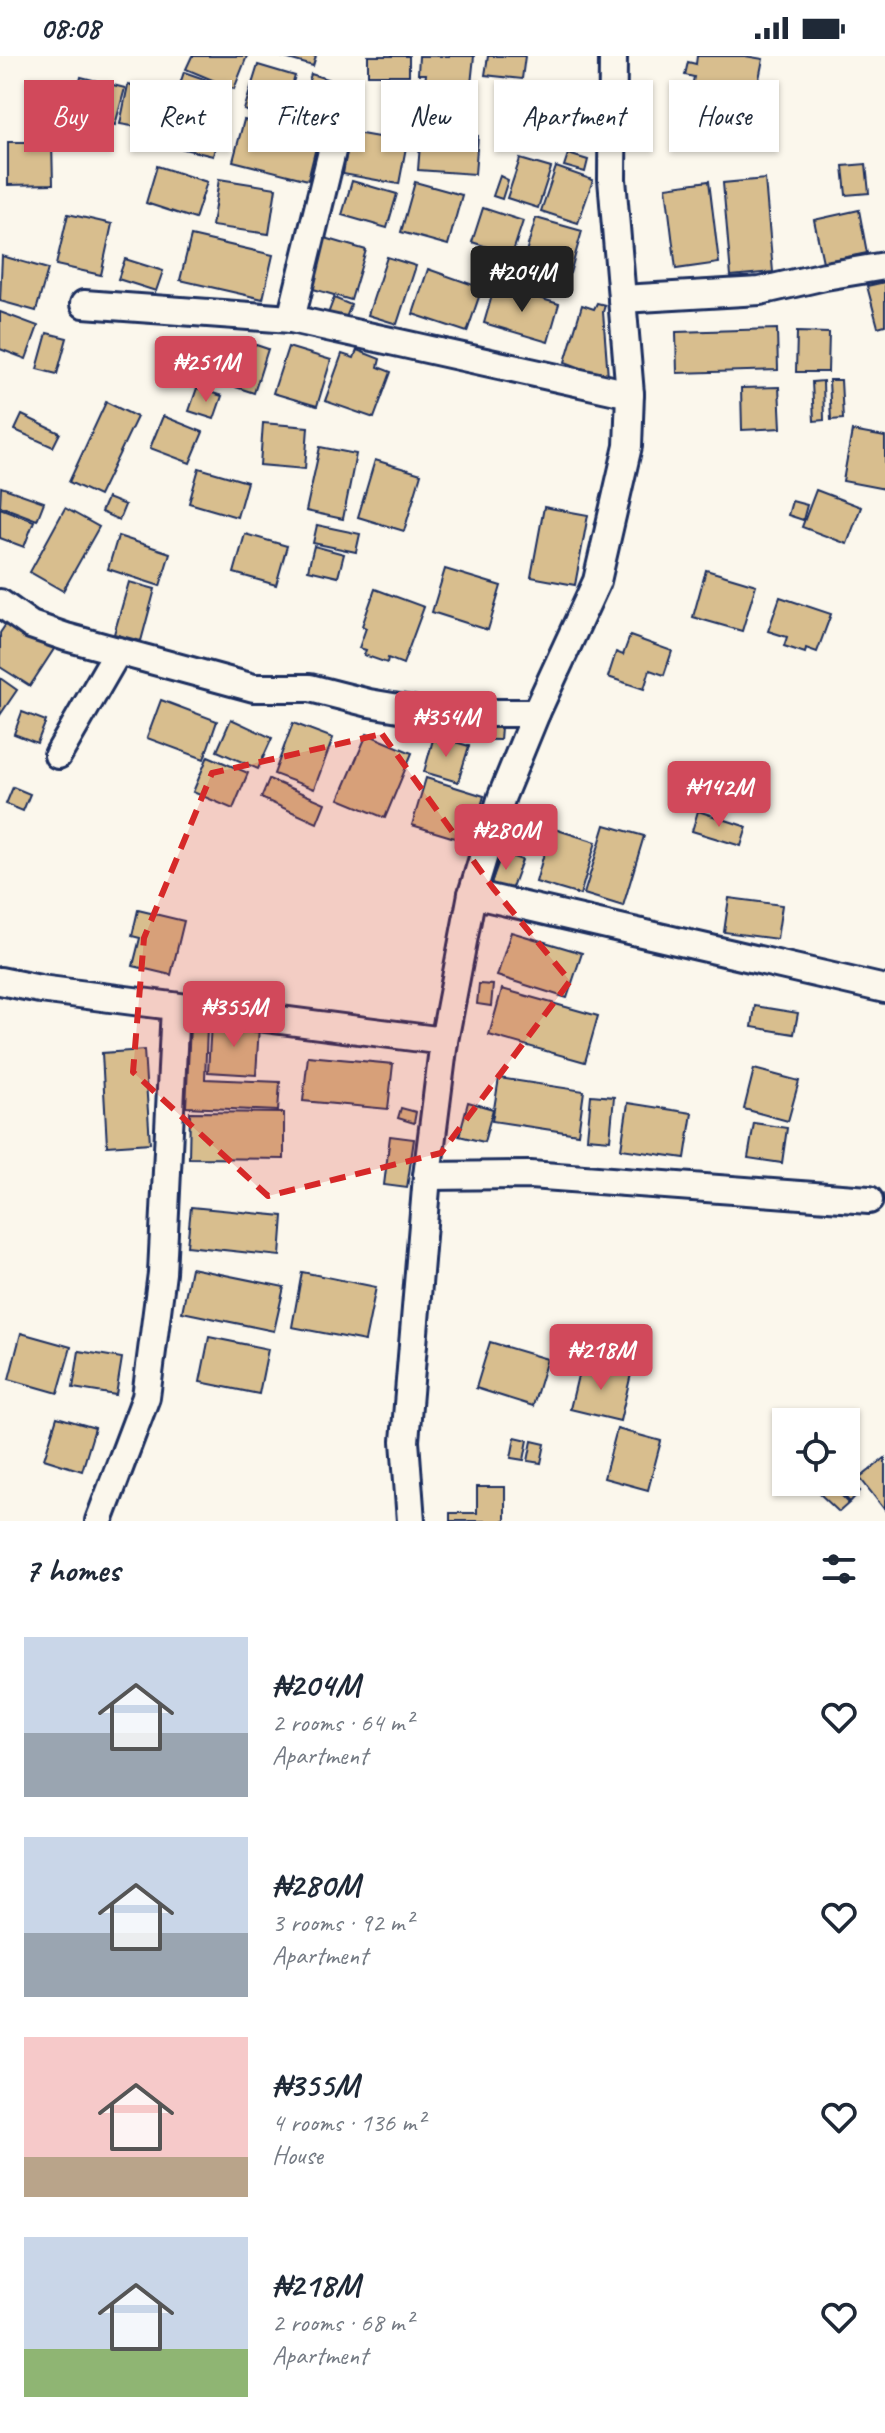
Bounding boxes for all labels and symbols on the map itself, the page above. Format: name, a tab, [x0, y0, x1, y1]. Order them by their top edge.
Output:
pin: ₦204M	[466, 246, 578, 314]
pin: ₦251M	[150, 336, 262, 404]
pin: ₦354M	[390, 691, 502, 759]
pin: ₦142M	[663, 761, 775, 829]
pin: ₦280M	[450, 804, 562, 872]
pin: ₦355M	[178, 981, 290, 1049]
pin: ₦218M	[545, 1324, 657, 1392]

